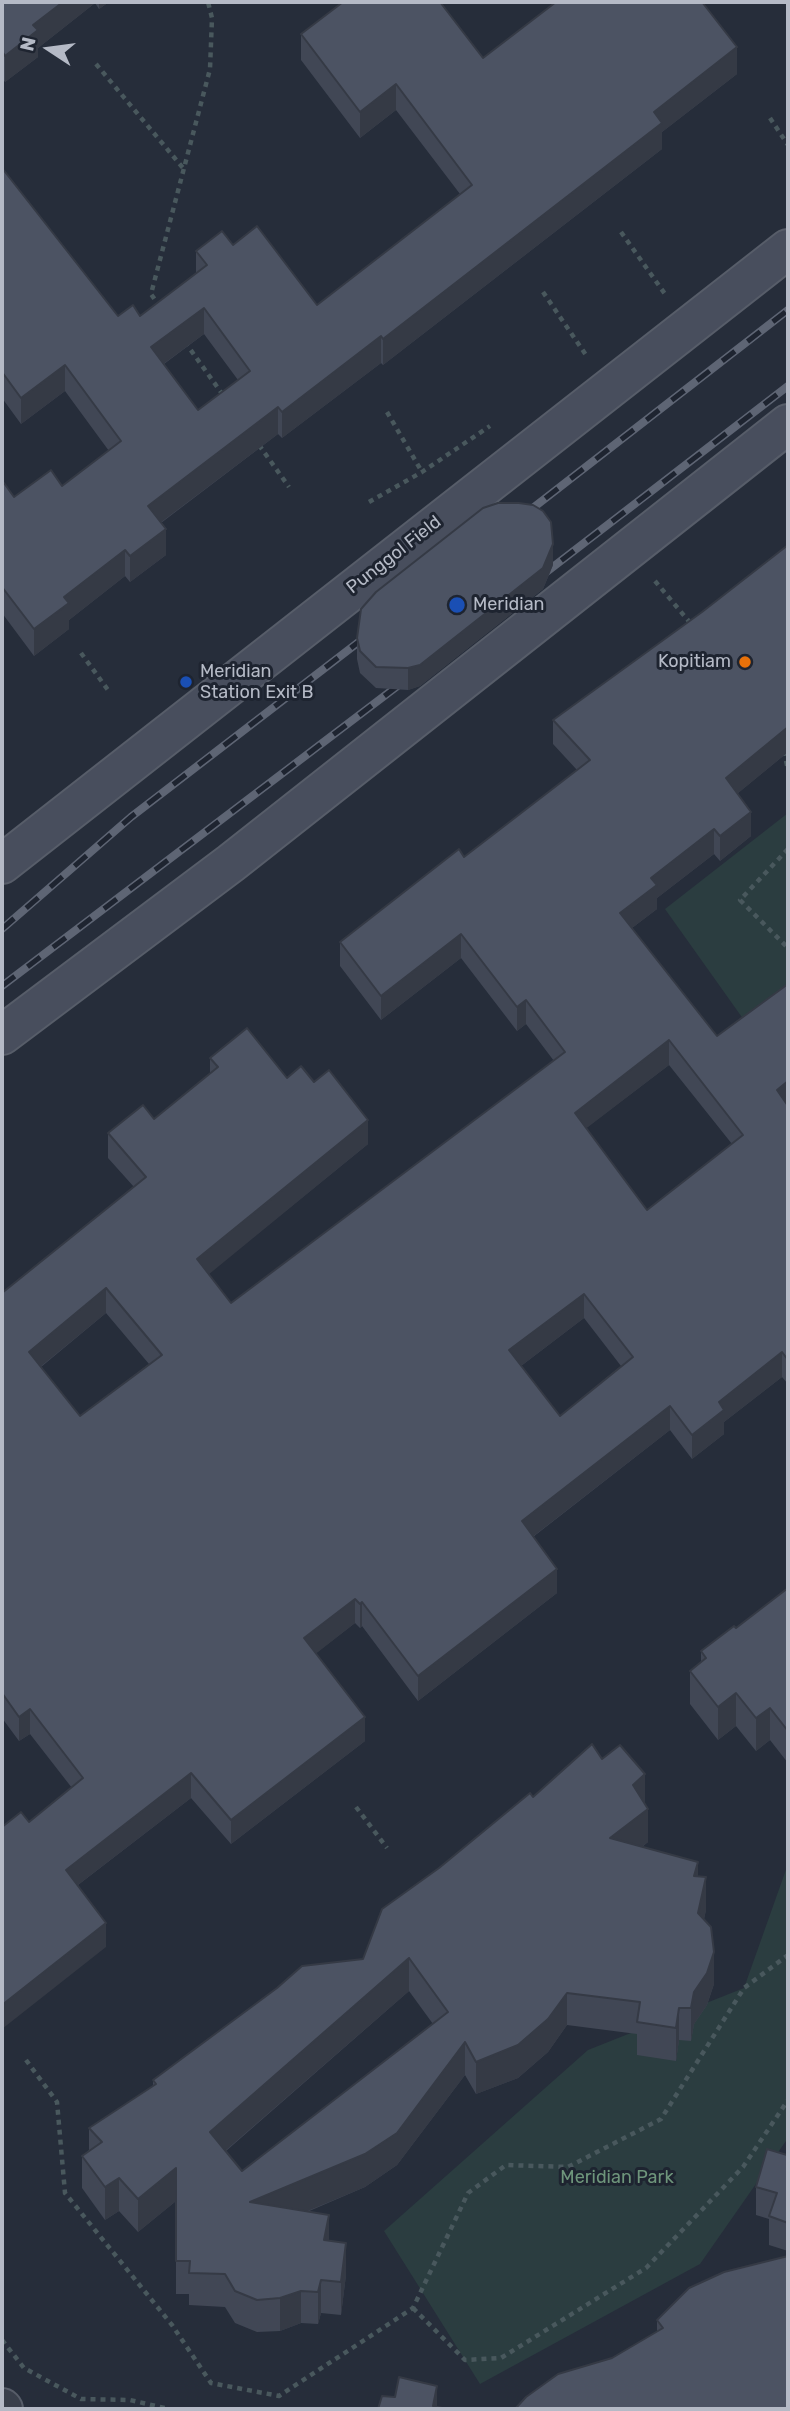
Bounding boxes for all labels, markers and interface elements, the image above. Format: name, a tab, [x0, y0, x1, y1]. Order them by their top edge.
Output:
north arrow	[14, 14, 84, 84]
text: N	[15, 35, 41, 53]
street label: Punggol Field	[342, 511, 446, 599]
place label: Meridian	[473, 594, 544, 616]
marker: Meridian	[447, 595, 467, 615]
place label: Kopitiam	[658, 651, 731, 673]
marker: Kopitiam	[737, 654, 753, 670]
place label: Meridian Station Exit B	[200, 661, 314, 704]
marker: Meridian Station Exit B	[178, 674, 194, 690]
park label: Meridian Park	[560, 2167, 674, 2189]

